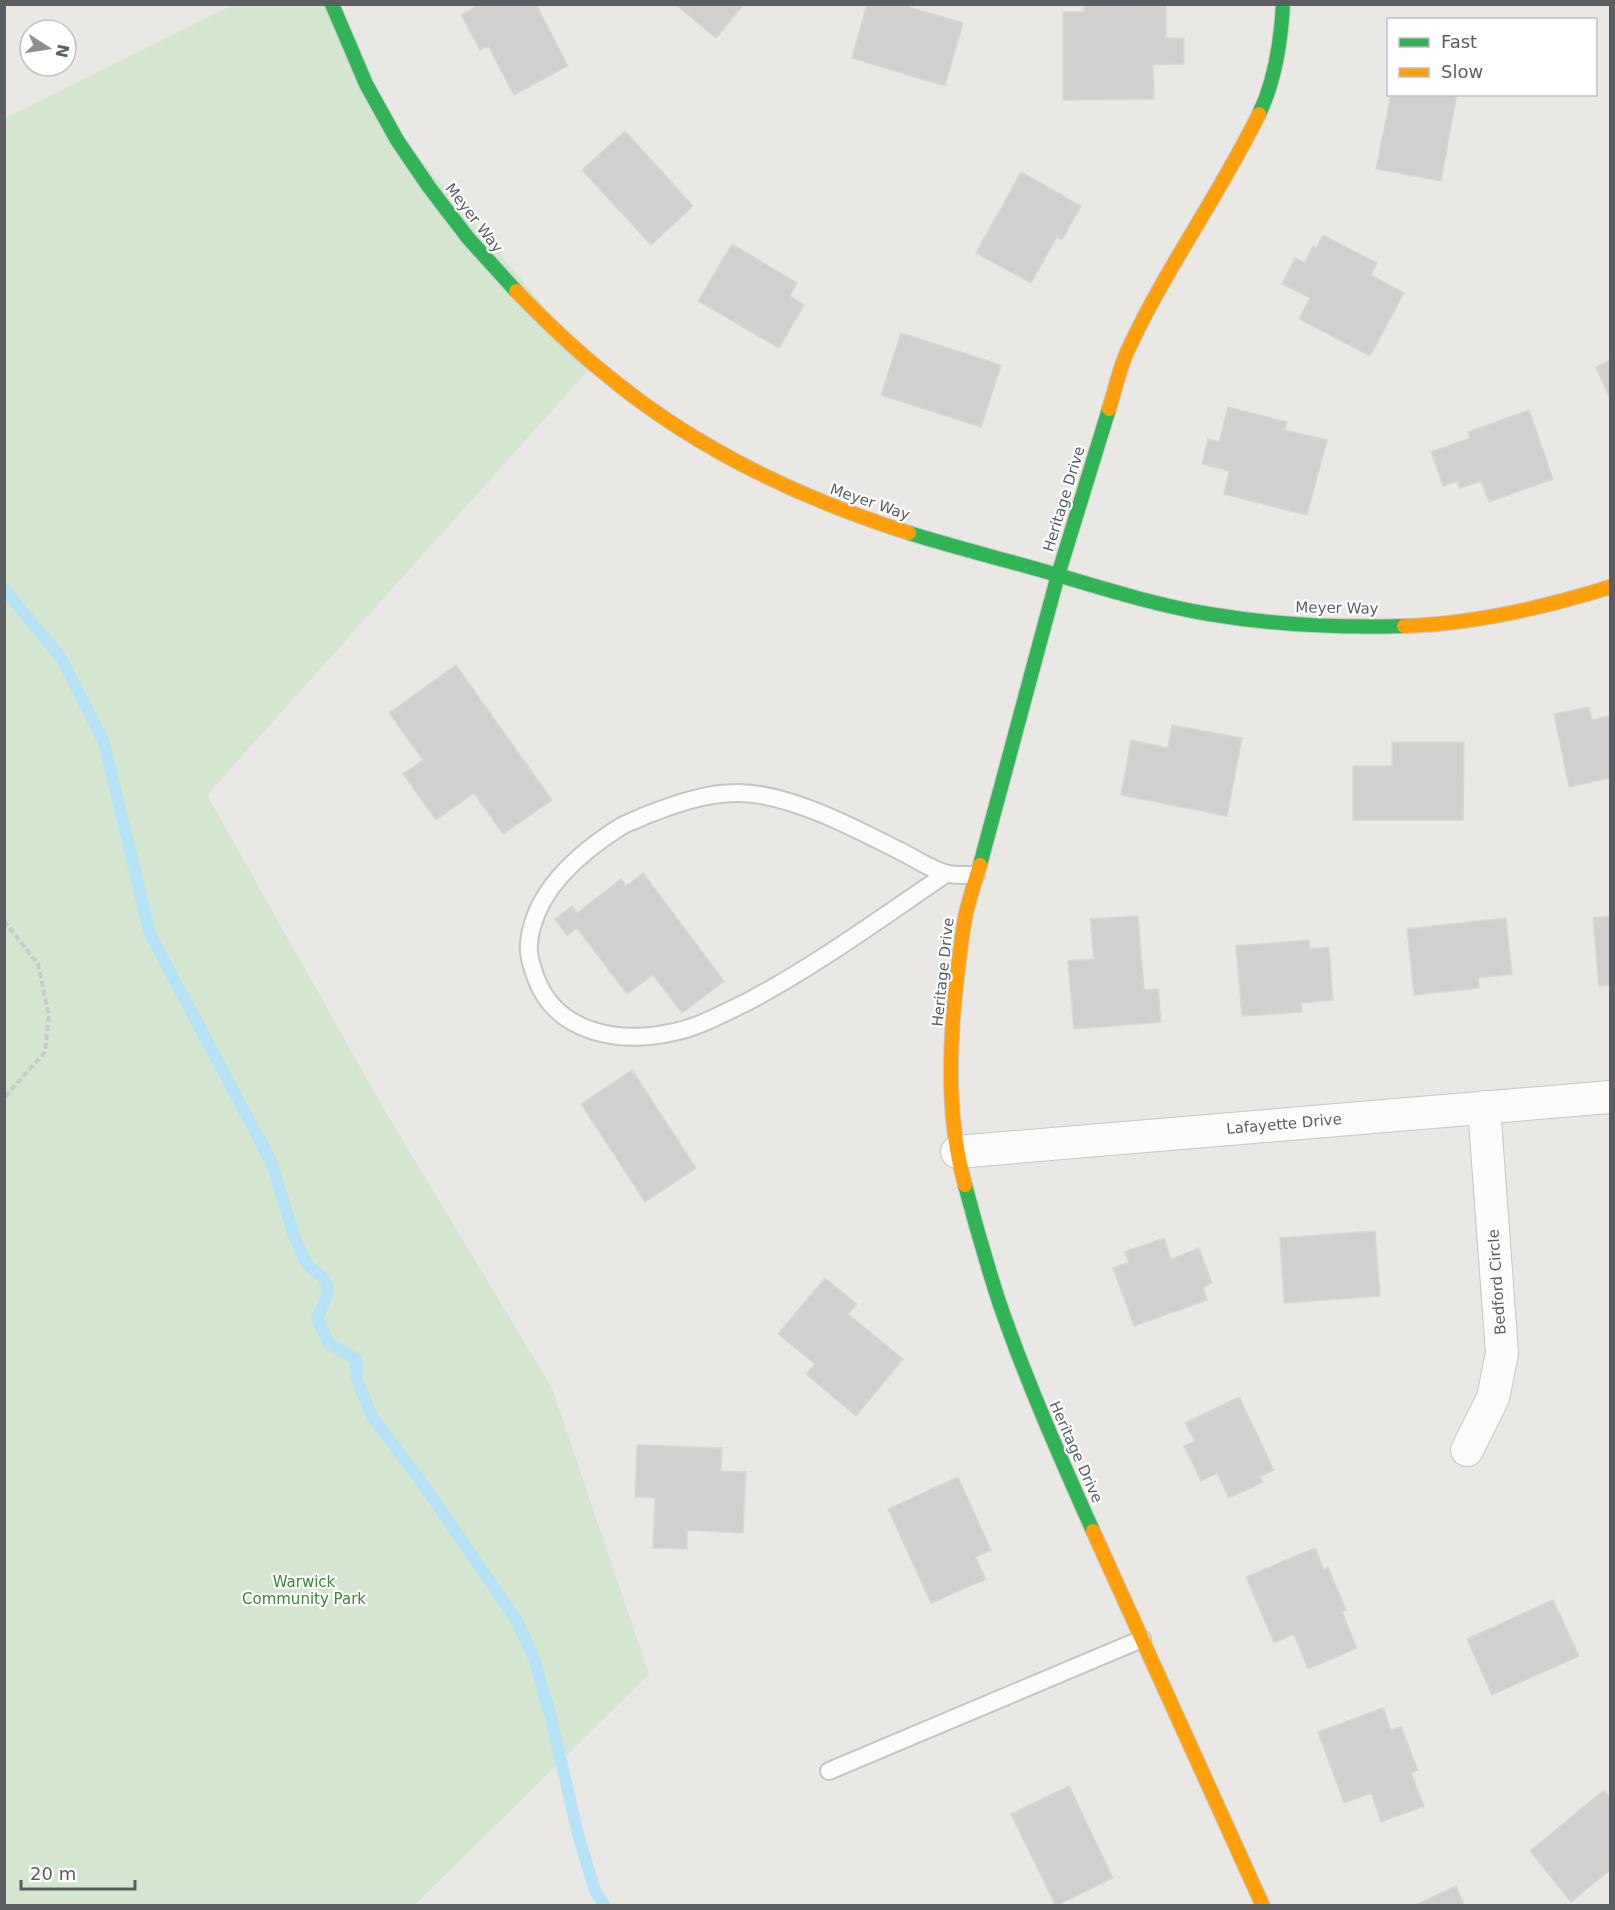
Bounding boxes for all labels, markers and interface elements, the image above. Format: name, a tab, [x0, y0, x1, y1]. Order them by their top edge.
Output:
north arrow	[18, 18, 78, 78]
legend	[1387, 18, 1597, 96]
text: Fast	[1441, 31, 1477, 52]
text: N	[51, 42, 73, 60]
text: Slow	[1441, 61, 1483, 82]
street label: Meyer Way	[441, 180, 507, 256]
street label: Heritage Drive	[1039, 444, 1089, 554]
street label: Meyer Way	[828, 480, 912, 524]
street label: Meyer Way	[1295, 598, 1379, 618]
street label: Heritage Drive	[928, 917, 958, 1027]
street label: Lafayette Drive	[1225, 1110, 1343, 1138]
street label: Bedford Circle	[1484, 1229, 1510, 1335]
street label: Heritage Drive	[1046, 1398, 1106, 1506]
park label: Warwick Community Park	[242, 1573, 366, 1608]
scale bar	[21, 1853, 135, 1891]
text: 20 m	[30, 1863, 76, 1884]

